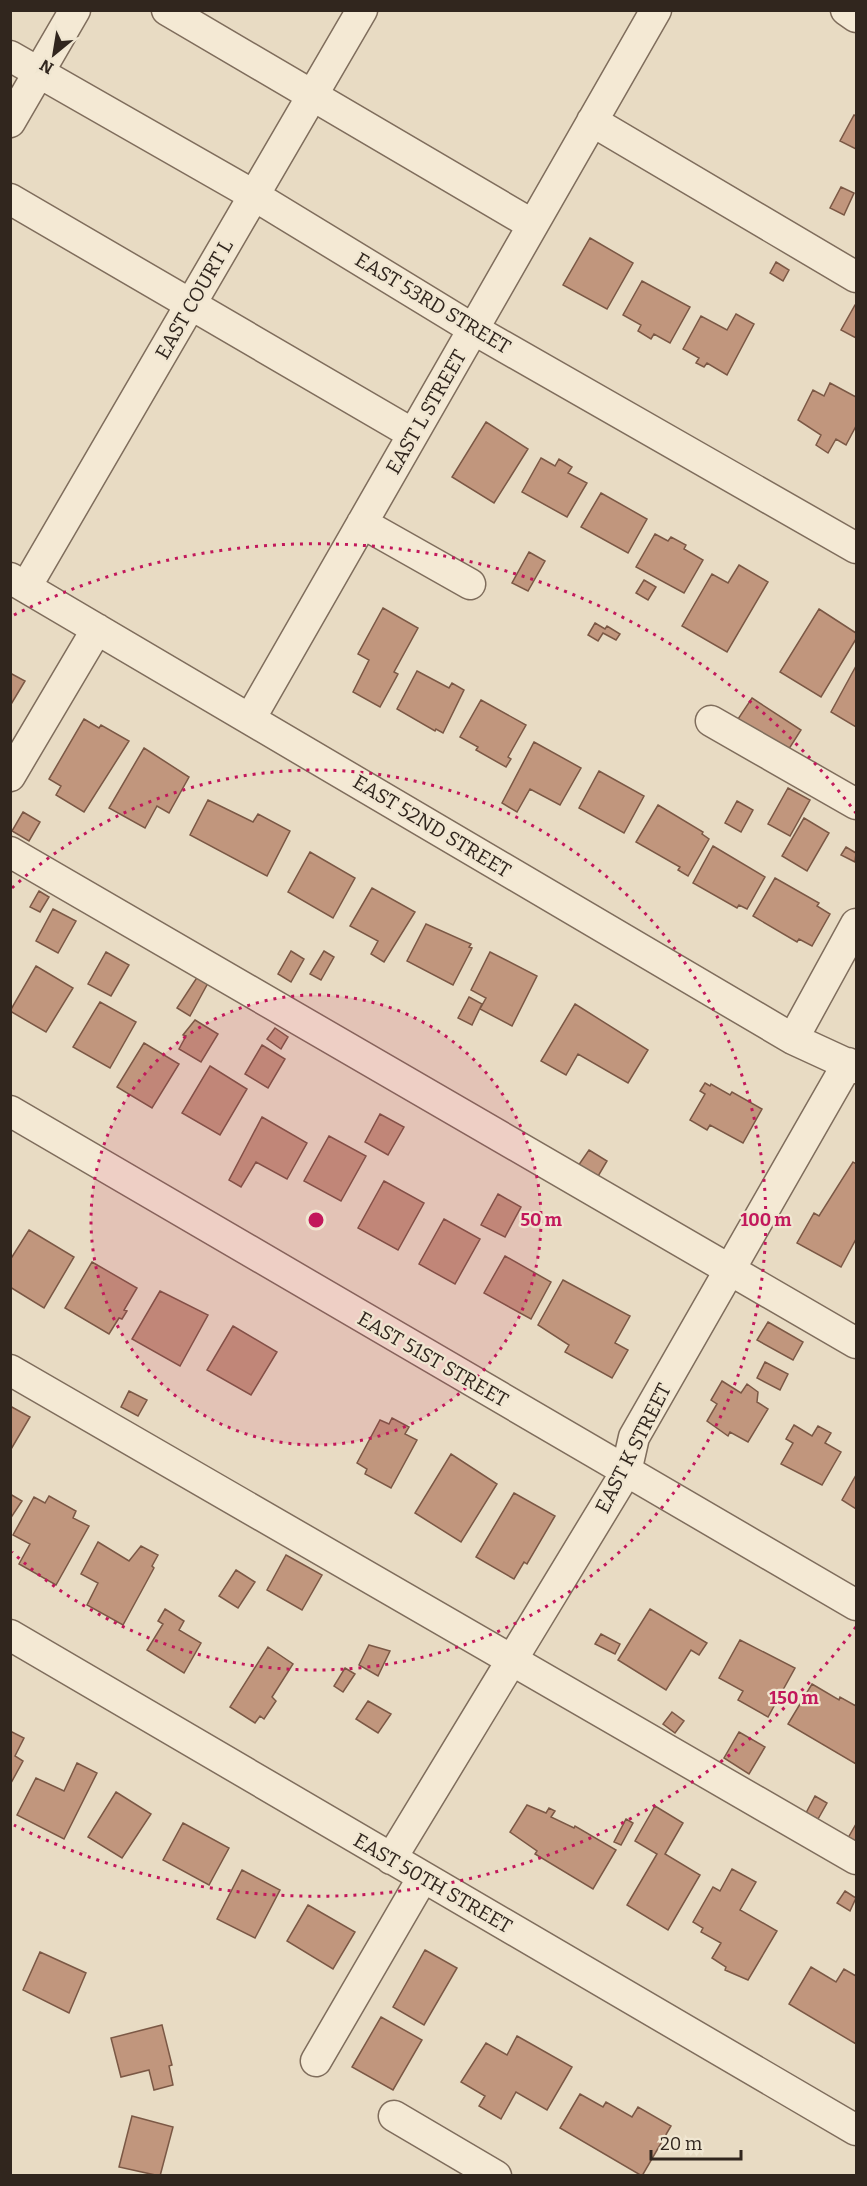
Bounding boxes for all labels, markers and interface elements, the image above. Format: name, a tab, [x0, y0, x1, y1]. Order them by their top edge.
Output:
north arrow	[24, 24, 84, 84]
text: N	[37, 55, 57, 78]
street label: EAST COURT L	[150, 235, 238, 363]
street label: EAST 53RD STREET	[351, 247, 515, 359]
street label: EAST L STREET	[381, 345, 471, 478]
street label: EAST 52ND STREET	[349, 769, 515, 883]
text: 50 m	[520, 1209, 562, 1231]
text: 100 m	[740, 1209, 792, 1231]
centre of rings	[306, 1210, 326, 1230]
street label: EAST 51ST STREET	[353, 1306, 513, 1412]
street label: EAST K STREET	[590, 1379, 676, 1517]
text: 150 m	[769, 1687, 819, 1709]
street label: EAST 50TH STREET	[350, 1828, 517, 1938]
scale bar	[651, 2123, 741, 2161]
text: 20 m	[660, 2133, 702, 2155]

